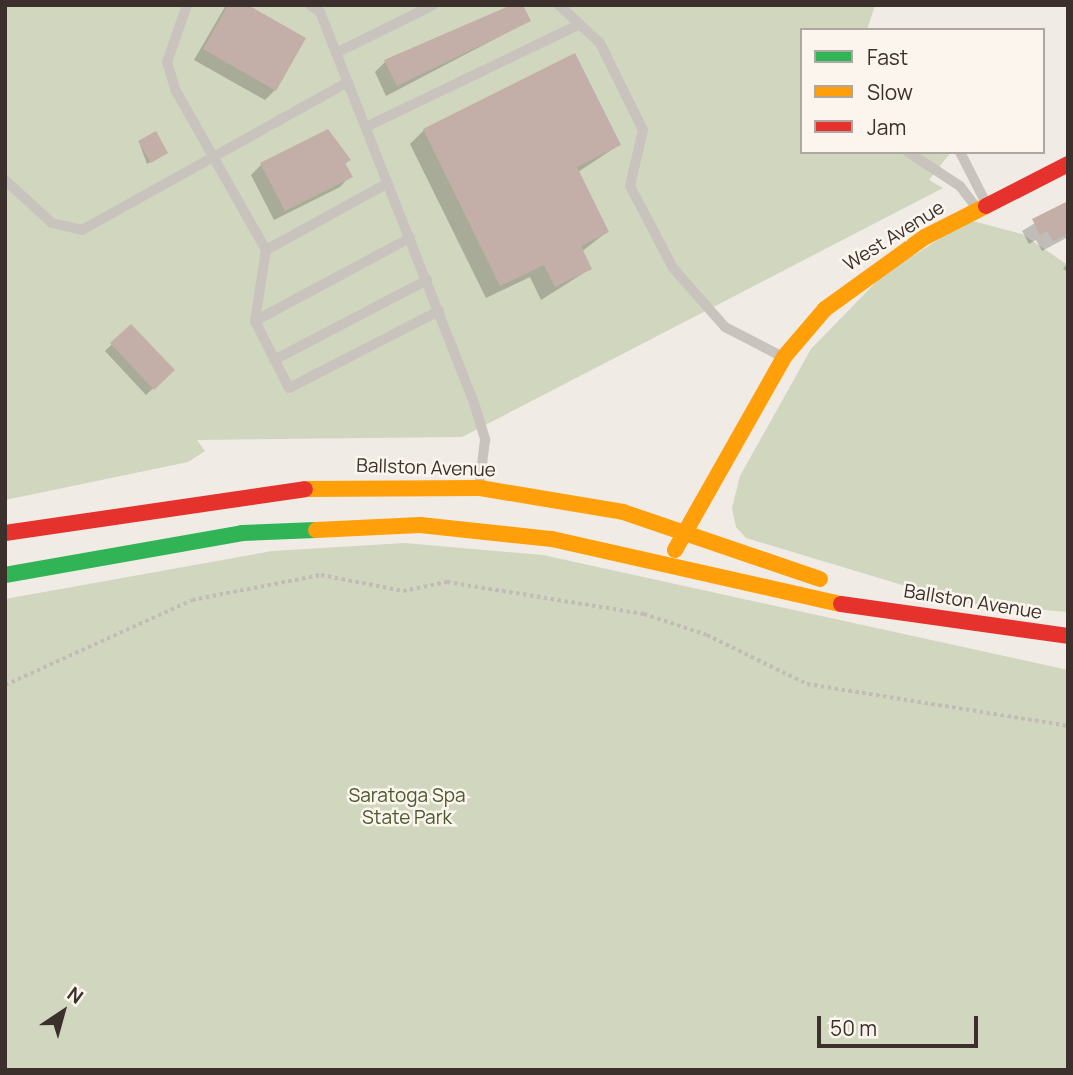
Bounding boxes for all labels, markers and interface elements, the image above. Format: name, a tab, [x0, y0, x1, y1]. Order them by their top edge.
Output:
legend	[800, 28, 1045, 154]
text: Fast	[867, 43, 908, 71]
text: Slow	[867, 78, 913, 106]
text: Jam	[867, 113, 906, 141]
street label: West Avenue	[840, 196, 948, 276]
street label: Ballston Avenue	[356, 454, 496, 482]
street label: Ballston Avenue	[902, 580, 1044, 624]
park label: Saratoga Spa State Park	[349, 785, 465, 829]
north arrow	[28, 977, 98, 1047]
text: N	[62, 980, 89, 1010]
scale bar	[821, 1002, 982, 1046]
text: 50 m	[830, 1014, 877, 1042]

